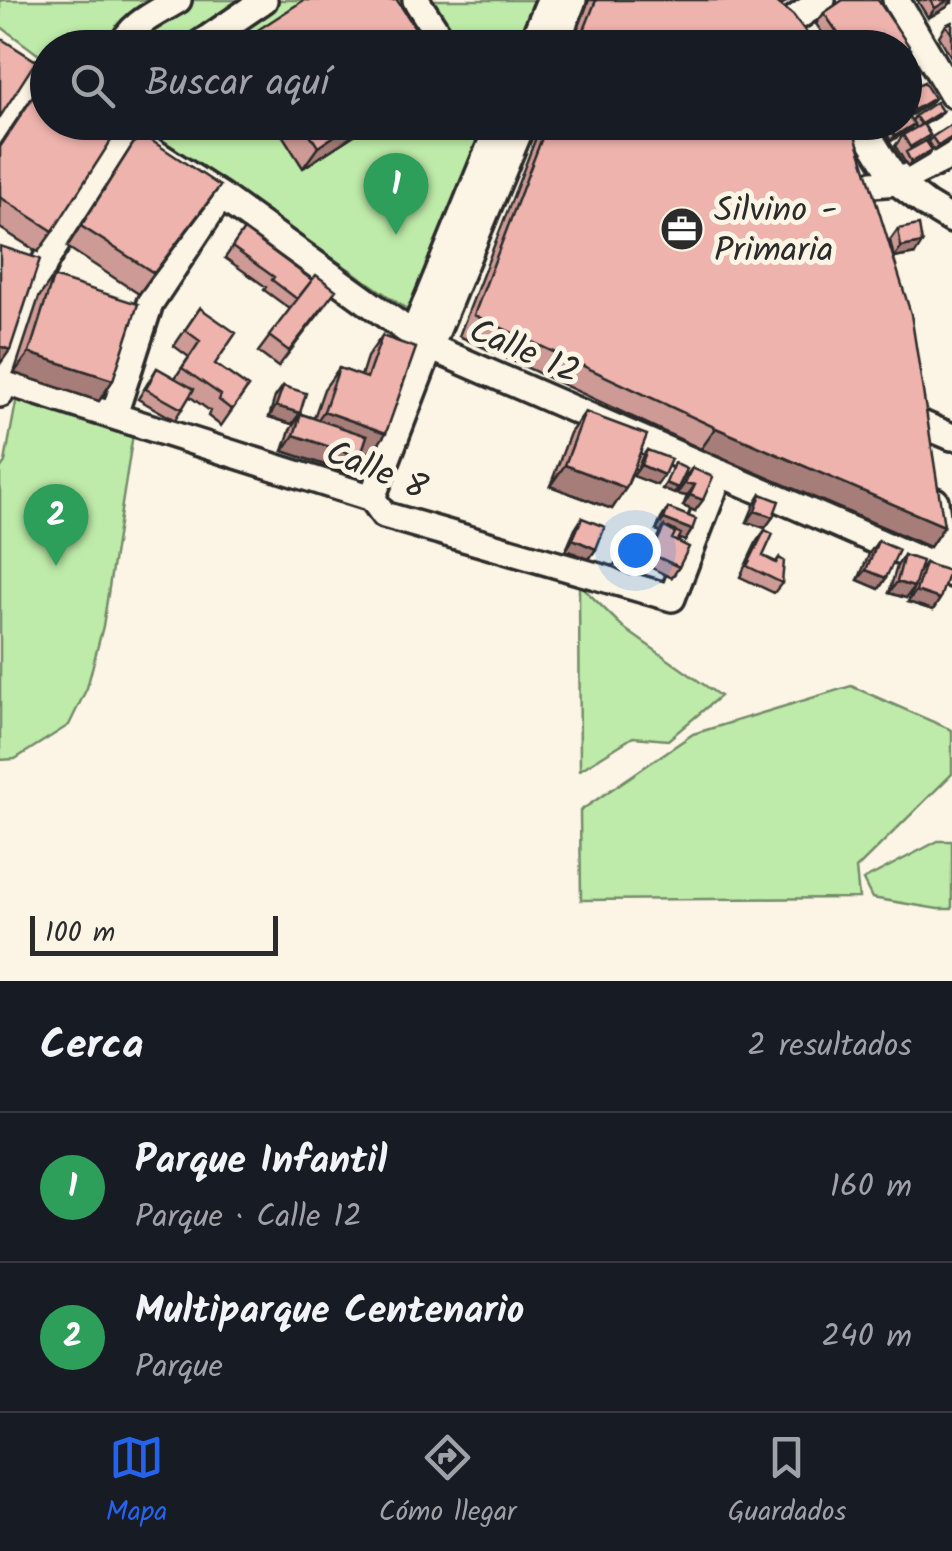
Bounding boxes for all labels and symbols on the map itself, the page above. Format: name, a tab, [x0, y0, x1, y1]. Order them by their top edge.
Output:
pin: 1	[364, 152, 428, 235]
place label: Silvino - Primaria	[714, 184, 837, 280]
office icon: Silvino - Primaria	[659, 206, 705, 252]
street label: Calle 12	[460, 304, 588, 401]
street label: Calle 8	[317, 426, 436, 518]
pin: 2	[23, 484, 88, 566]
your location	[610, 525, 661, 576]
scale bar	[30, 911, 278, 956]

